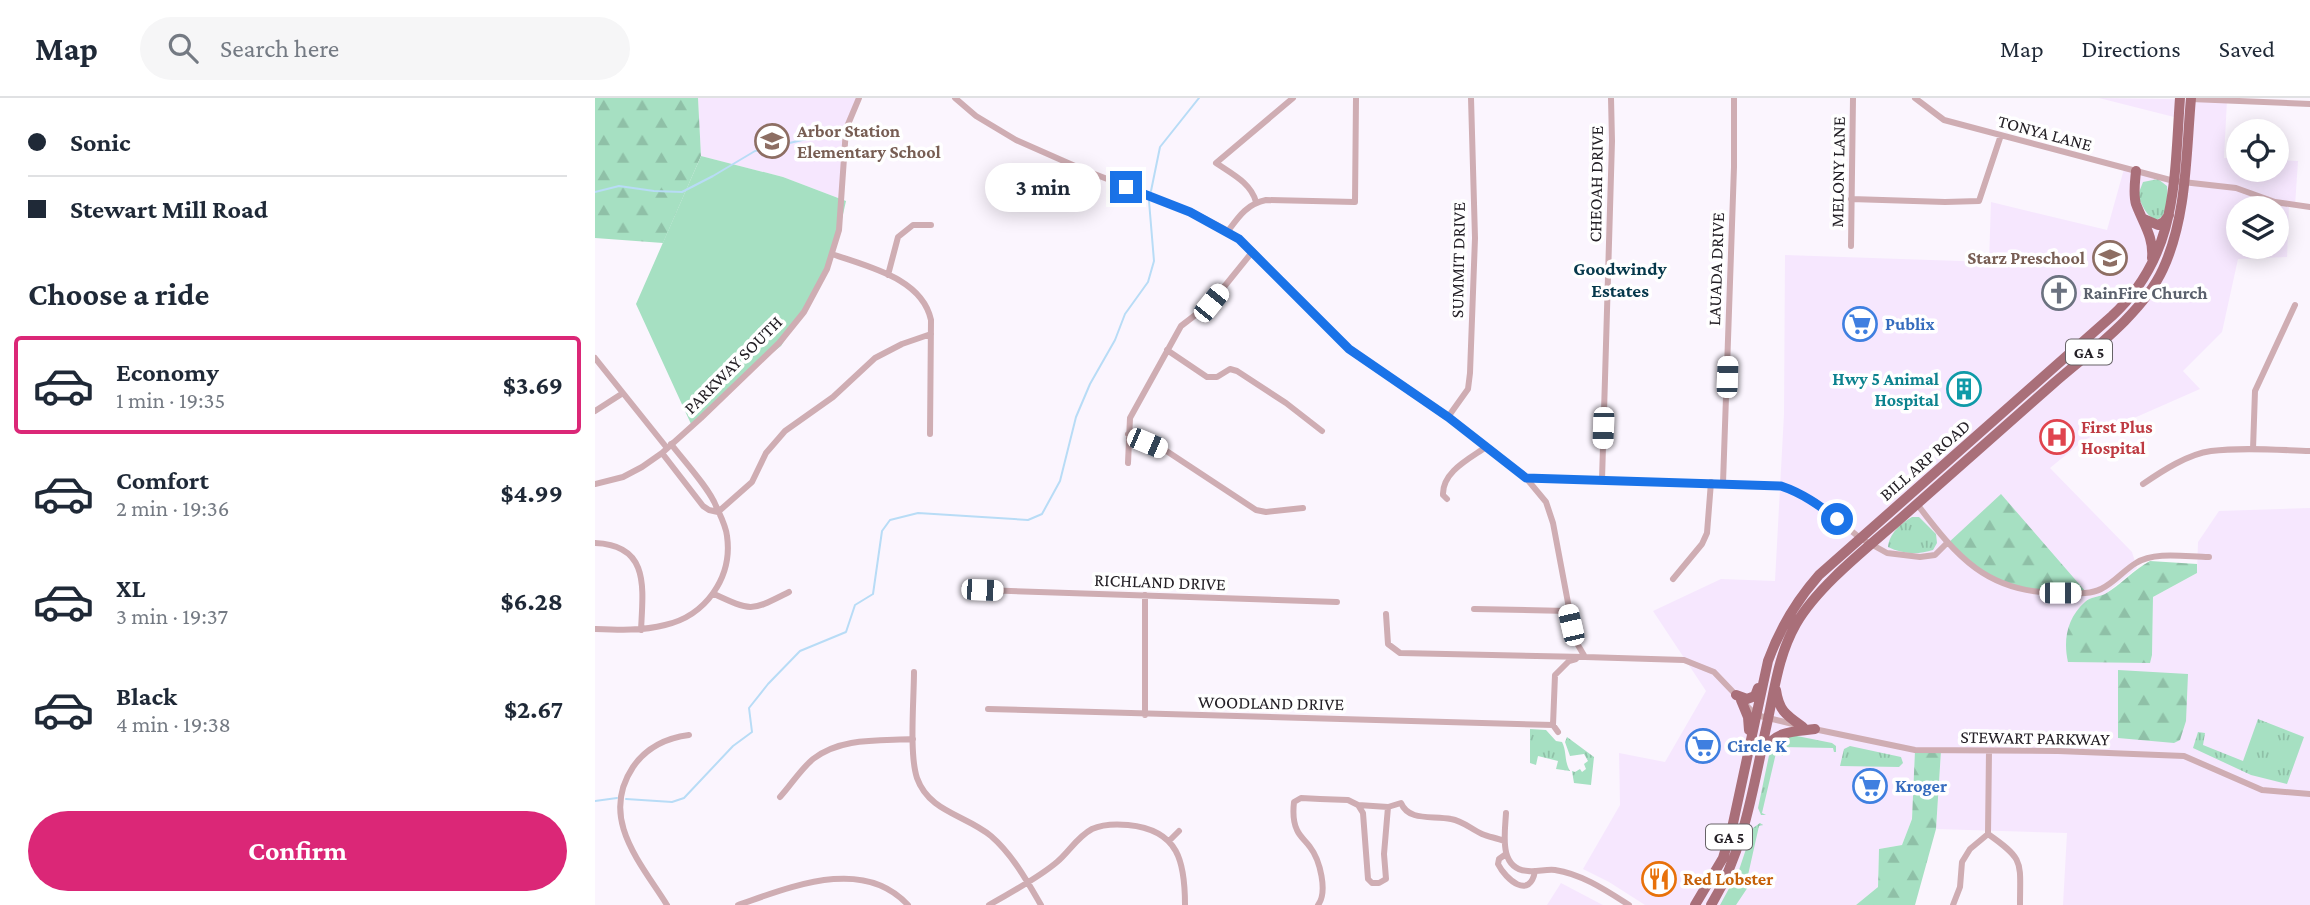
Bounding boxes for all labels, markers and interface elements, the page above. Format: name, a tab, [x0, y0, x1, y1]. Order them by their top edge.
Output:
search box	[140, 17, 630, 80]
icon: search	[164, 29, 202, 67]
text: Map	[35, 30, 98, 67]
text: Search here	[220, 34, 339, 63]
text: Map	[2000, 35, 2044, 62]
text: Directions	[2082, 35, 2181, 62]
text: Saved	[2219, 35, 2275, 62]
street label: TONYA LANE	[1996, 111, 2094, 155]
street label: MELONY LANE	[1827, 116, 1849, 228]
map controls	[2226, 119, 2289, 259]
button: locate	[2226, 119, 2289, 182]
place label: Arbor Station Elementary School	[796, 121, 941, 162]
school or university icon: Arbor Station Elementary School	[753, 122, 791, 160]
street label: CHEOAH DRIVE	[1585, 125, 1607, 243]
text: Sonic	[70, 128, 131, 157]
callout: 3 min	[986, 162, 1101, 212]
route end	[1110, 171, 1142, 203]
text: 3 min	[1015, 174, 1071, 200]
text: Stewart Mill Road	[70, 195, 268, 224]
button: layers	[2226, 196, 2289, 259]
street label: SUMMIT DRIVE	[1447, 202, 1469, 318]
street label: LAUADA DRIVE	[1704, 212, 1728, 326]
school or university icon: Starz Preschool	[2091, 239, 2129, 277]
place label: Starz Preschool	[1967, 248, 2085, 268]
district label: Goodwindy Estates	[1573, 258, 1668, 301]
church icon: RainFire Church	[2040, 274, 2078, 312]
text: Choose a ride	[28, 276, 209, 312]
car	[1190, 280, 1233, 326]
place label: RainFire Church	[2083, 283, 2208, 303]
supermarket icon: Publix	[1841, 305, 1879, 343]
street label: PARKWAY SOUTH	[680, 312, 786, 418]
place label: Publix	[1885, 314, 1935, 334]
road number: GA 5	[2066, 340, 2112, 364]
icon: car	[32, 354, 95, 417]
car	[1716, 356, 1739, 398]
text: Economy	[116, 358, 219, 387]
place label: Hwy 5 Animal Hospital	[1832, 369, 1939, 410]
building icon: Hwy 5 Animal Hospital	[1945, 370, 1983, 408]
text: $3.69	[503, 371, 563, 400]
text: 1 min · 19:35	[116, 387, 225, 413]
car	[1592, 407, 1615, 449]
street label: BILL ARP ROAD	[1876, 415, 1974, 505]
place label: First Plus Hospital	[2081, 417, 2153, 458]
hospital icon: First Plus Hospital	[2038, 418, 2076, 456]
car	[1124, 425, 1171, 461]
icon: car	[32, 462, 95, 525]
text: Comfort	[116, 466, 209, 495]
text: $4.99	[501, 479, 563, 508]
text: 2 min · 19:36	[116, 495, 229, 521]
route start	[1821, 503, 1853, 535]
icon: car	[32, 570, 95, 633]
street label: RICHLAND DRIVE	[1094, 570, 1226, 594]
text: XL	[116, 574, 145, 603]
car	[961, 579, 1004, 601]
car	[2040, 583, 2082, 604]
text: $6.28	[500, 587, 563, 616]
car	[1557, 602, 1586, 648]
text: 3 min · 19:37	[116, 603, 228, 629]
icon: car	[32, 678, 95, 741]
text: Black	[116, 682, 177, 711]
street label: WOODLAND DRIVE	[1198, 692, 1345, 714]
text: $2.67	[504, 695, 563, 724]
text: 4 min · 19:38	[116, 711, 231, 737]
supermarket icon: Circle K	[1684, 727, 1722, 765]
street label: STEWART PARKWAY	[1960, 727, 2110, 749]
place label: Circle K	[1727, 736, 1787, 756]
supermarket icon: Kroger	[1851, 767, 1889, 805]
place label: Kroger	[1895, 776, 1947, 796]
button: Confirm	[28, 811, 567, 891]
road number: GA 5	[1706, 824, 1752, 850]
restaurant icon: Red Lobster	[1640, 860, 1678, 898]
place label: Red Lobster	[1683, 869, 1773, 889]

